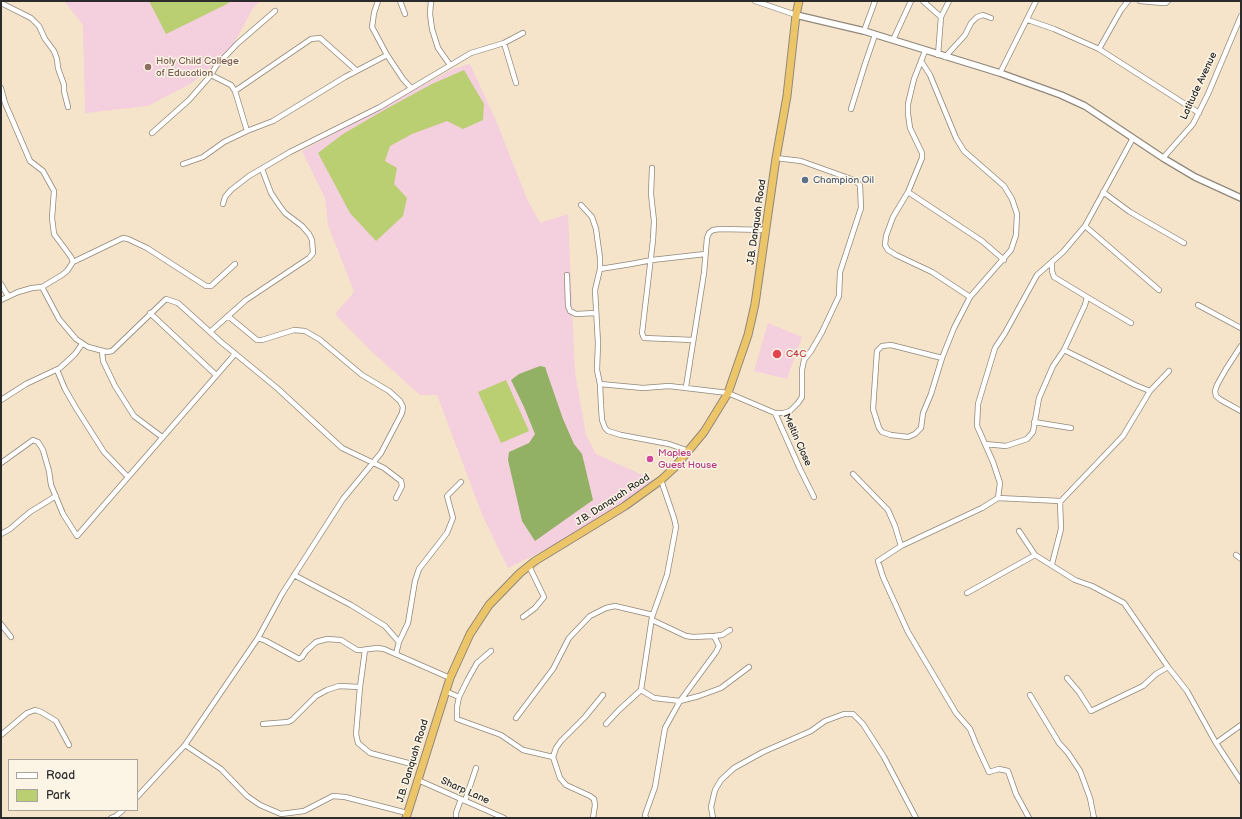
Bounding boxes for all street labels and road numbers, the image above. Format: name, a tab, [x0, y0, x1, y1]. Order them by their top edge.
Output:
street label: Latitude Avenue	[1178, 50, 1220, 122]
street label: J.B. Danquah Road	[745, 179, 769, 265]
street label: Meltin Close	[780, 412, 814, 468]
street label: J.B. Danquah Road	[574, 472, 652, 528]
street label: J.B. Danquah Road	[395, 718, 431, 804]
street label: Sharp Lane	[439, 775, 491, 807]

